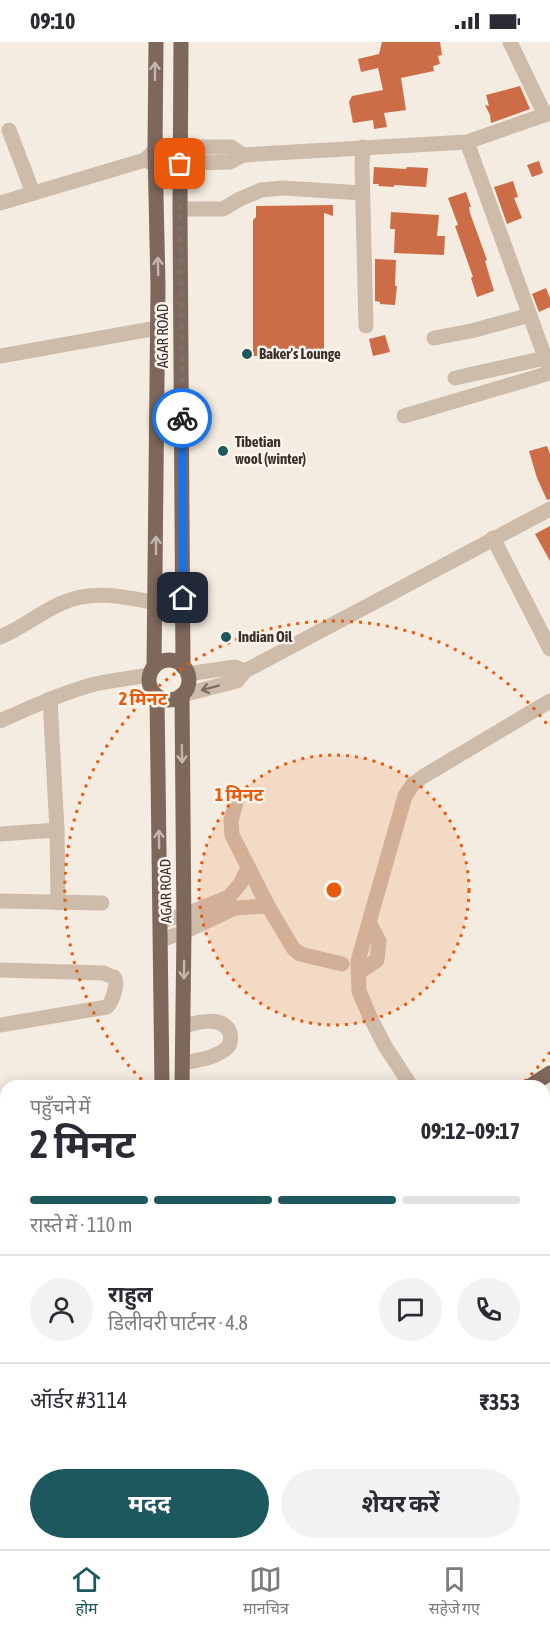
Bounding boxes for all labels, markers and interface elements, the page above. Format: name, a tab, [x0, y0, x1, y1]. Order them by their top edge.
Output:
text: 09:10	[30, 8, 75, 34]
one-way arrow	[149, 62, 161, 82]
pin	[154, 138, 205, 189]
icon: bag	[163, 147, 196, 180]
one-way arrow	[152, 257, 163, 277]
street label: AGAR ROAD	[154, 304, 171, 368]
place label: Baker's Lounge	[259, 345, 341, 362]
marker: Baker's Lounge	[240, 347, 254, 361]
courier	[152, 388, 212, 448]
icon: bike	[166, 402, 199, 435]
place label: Tibetian wool (winter)	[235, 433, 306, 467]
marker: Tibetian wool (winter)	[216, 444, 230, 458]
one-way arrow	[150, 536, 162, 556]
pin	[157, 572, 208, 623]
icon: home	[166, 581, 199, 614]
place label: Indian Oil	[238, 628, 293, 645]
marker: Indian Oil	[219, 630, 233, 644]
one-way arrow	[201, 683, 220, 694]
text: 2 मिनट	[119, 688, 168, 709]
one-way arrow	[176, 743, 188, 763]
text: 1 मिनट	[215, 784, 264, 805]
one-way arrow	[153, 829, 165, 849]
street label: AGAR ROAD	[156, 859, 175, 923]
centre of rings	[324, 880, 344, 900]
one-way arrow	[178, 959, 190, 979]
text: पहुँचने में	[30, 1095, 90, 1118]
text: 09:12–09:17	[421, 1118, 520, 1144]
text: 2 मिनट	[30, 1122, 136, 1166]
text: रास्ते में · 110 m	[30, 1213, 132, 1236]
button: person	[30, 1278, 93, 1341]
button: chat	[379, 1278, 442, 1341]
button: phone	[457, 1278, 520, 1341]
text: राहुल	[108, 1281, 153, 1307]
text: डिलीवरी पार्टनर · 4.8	[108, 1311, 248, 1334]
text: ऑर्डर #3114	[30, 1387, 127, 1413]
text: ₹353	[480, 1389, 520, 1415]
button: मदद	[30, 1469, 269, 1538]
button: शेयर करें	[281, 1469, 520, 1538]
tab: होम	[70, 1563, 103, 1621]
tab: मानचित्र	[243, 1563, 289, 1621]
tab: सहेजे गए	[429, 1563, 480, 1621]

